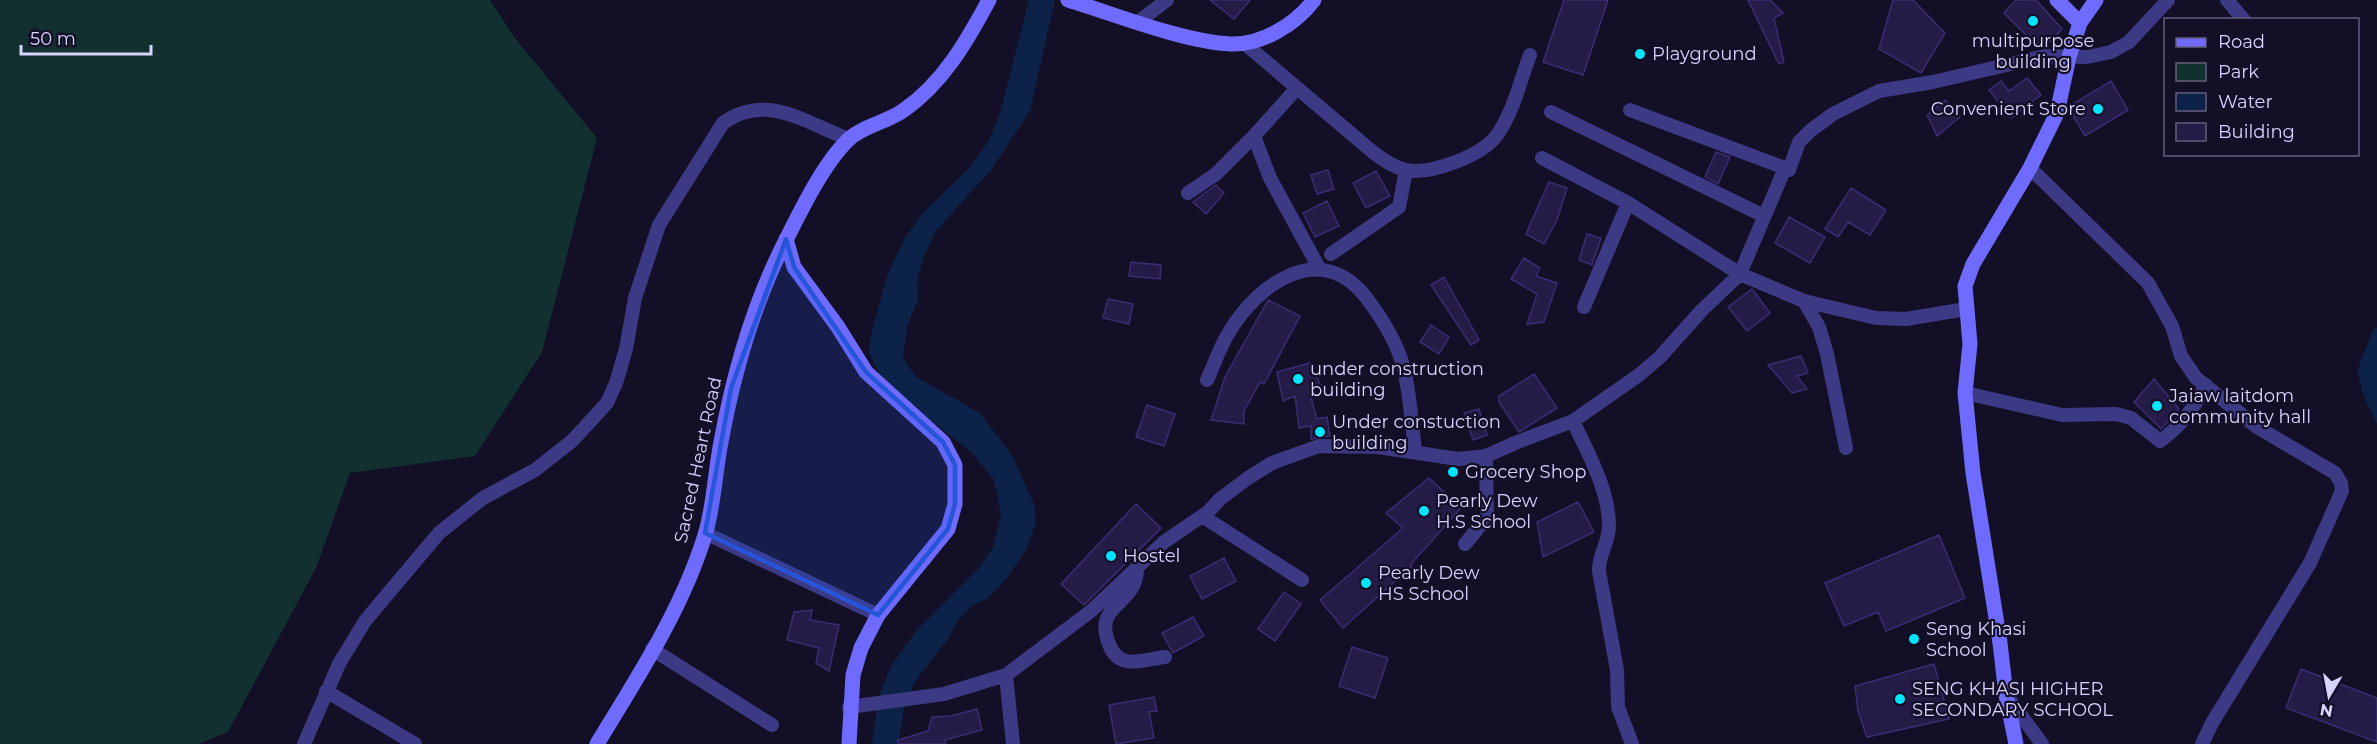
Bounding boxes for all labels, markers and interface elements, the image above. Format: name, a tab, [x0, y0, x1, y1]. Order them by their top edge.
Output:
marker: multipurpose building	[2026, 14, 2040, 28]
scale bar	[21, 18, 152, 56]
legend	[2164, 18, 2359, 156]
text: 50 m	[30, 28, 76, 50]
place label: multipurpose building	[1972, 30, 2094, 73]
text: Road	[2218, 31, 2265, 53]
place label: Playground	[1652, 43, 1757, 65]
marker: Playground	[1633, 47, 1647, 61]
text: Park	[2218, 61, 2259, 83]
text: Water	[2218, 91, 2273, 113]
place label: Convenient Store	[1931, 98, 2086, 120]
marker: Convenient Store	[2091, 102, 2105, 116]
text: Building	[2218, 121, 2295, 143]
place label: under construction building	[1310, 358, 1484, 401]
marker: under construction building	[1291, 372, 1305, 386]
street label: Sacred Heart Road	[670, 375, 726, 545]
place label: Jaiaw laitdom community hall	[2168, 385, 2311, 428]
marker: Jaiaw laitdom community hall	[2150, 399, 2164, 413]
place label: Under constuction building	[1332, 411, 1501, 454]
marker: Under constuction building	[1313, 425, 1327, 439]
place label: Grocery Shop	[1465, 461, 1586, 483]
marker: Grocery Shop	[1446, 465, 1460, 479]
place label: Pearly Dew H.S School	[1436, 490, 1538, 533]
marker: Pearly Dew H.S School	[1417, 504, 1431, 518]
place label: Hostel	[1123, 545, 1180, 567]
marker: Hostel	[1104, 549, 1118, 563]
place label: Pearly Dew HS School	[1378, 562, 1480, 605]
marker: Pearly Dew HS School	[1359, 576, 1373, 590]
place label: Seng Khasi School	[1926, 618, 2026, 661]
marker: Seng Khasi School	[1907, 632, 1921, 646]
north arrow	[2299, 666, 2359, 726]
place label: SENG KHASI HIGHER SECONDARY SCHOOL	[1912, 678, 2113, 721]
marker: SENG KHASI HIGHER SECONDARY SCHOOL	[1893, 692, 1907, 706]
text: N	[2318, 700, 2335, 721]

